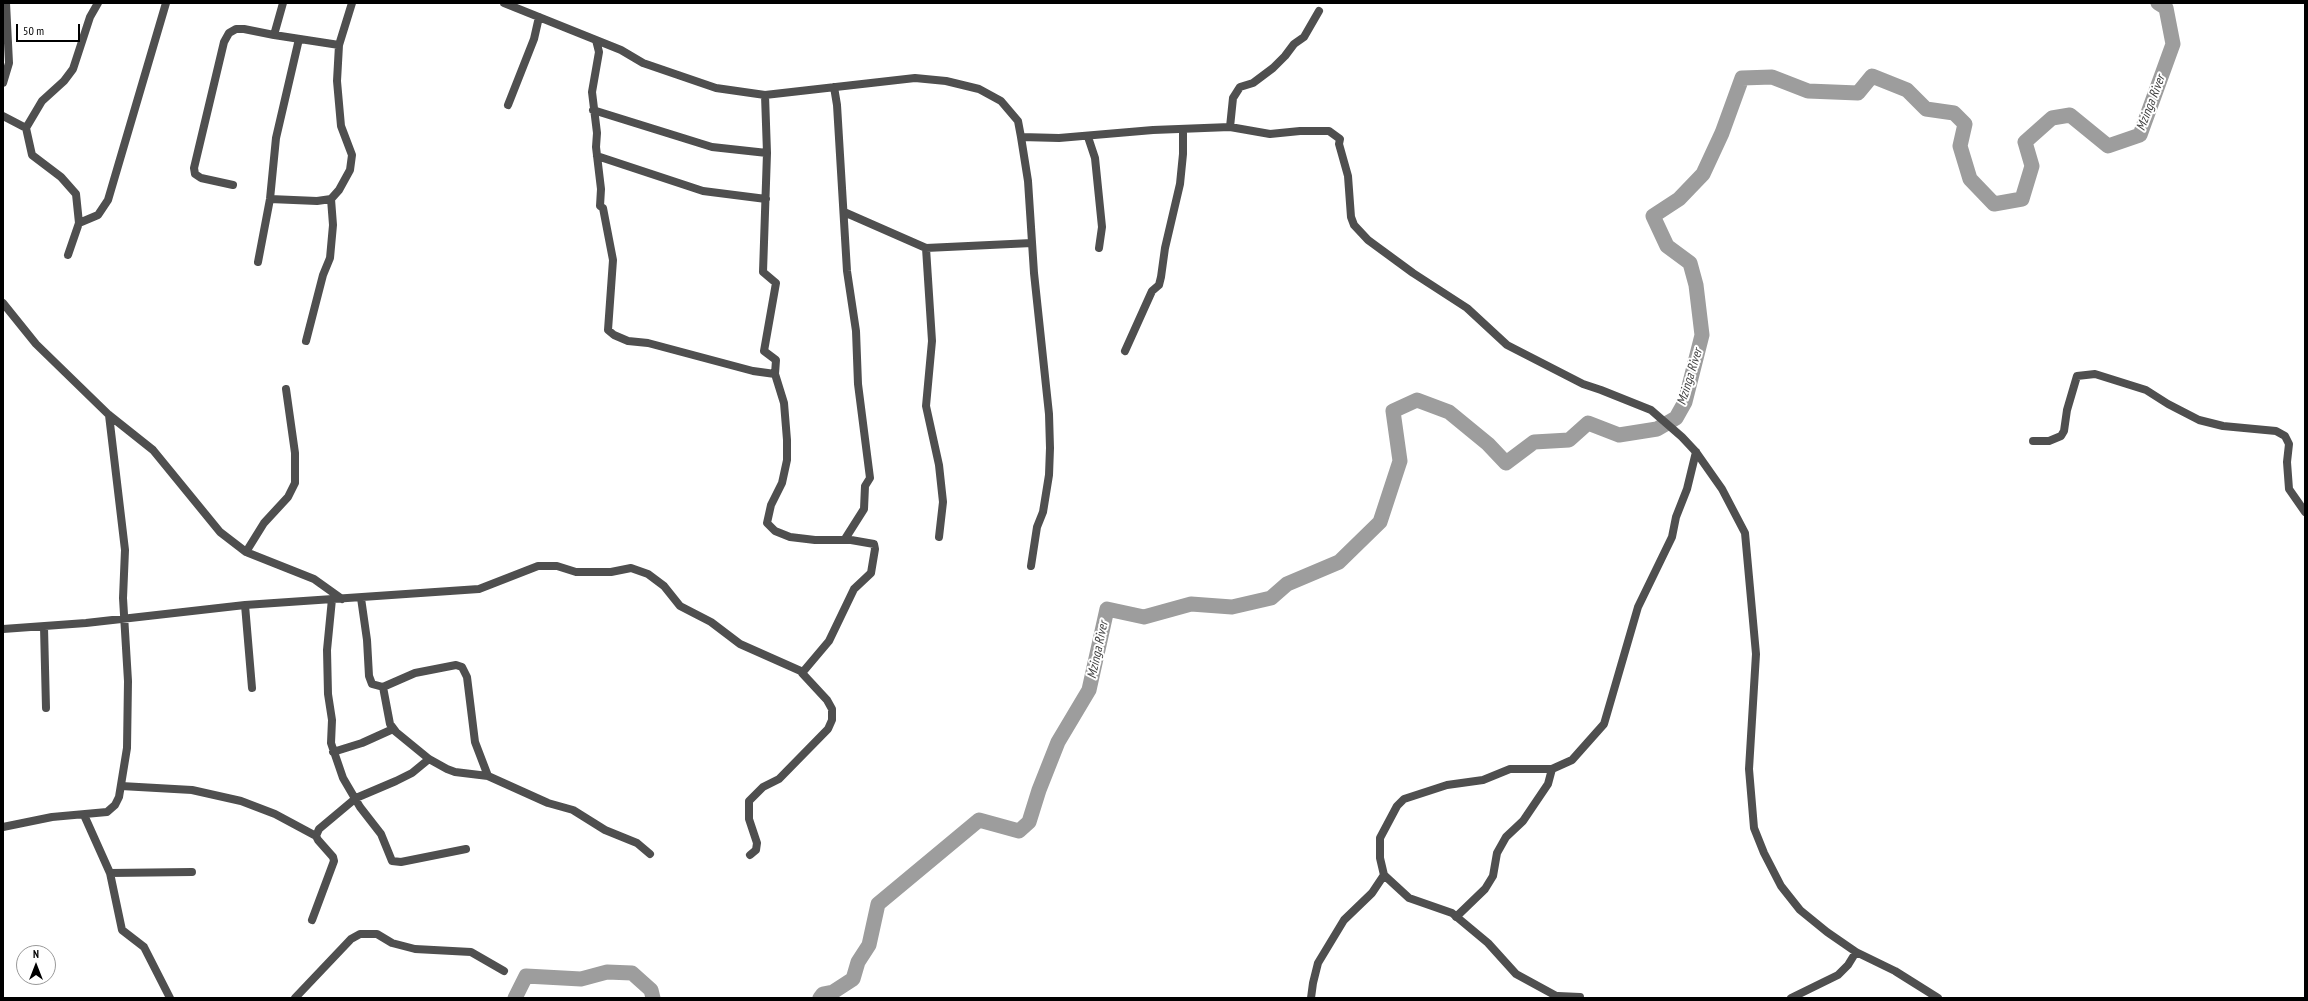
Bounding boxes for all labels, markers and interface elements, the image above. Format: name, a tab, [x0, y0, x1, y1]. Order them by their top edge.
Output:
scale bar	[18, 16, 82, 42]
text: 50 m	[23, 23, 44, 38]
water label: Mzinga River	[2133, 73, 2169, 133]
water label: Mzinga River	[1674, 347, 1706, 407]
water label: Mzinga River	[1084, 620, 1112, 680]
north arrow	[16, 945, 56, 985]
text: N	[33, 947, 39, 961]

